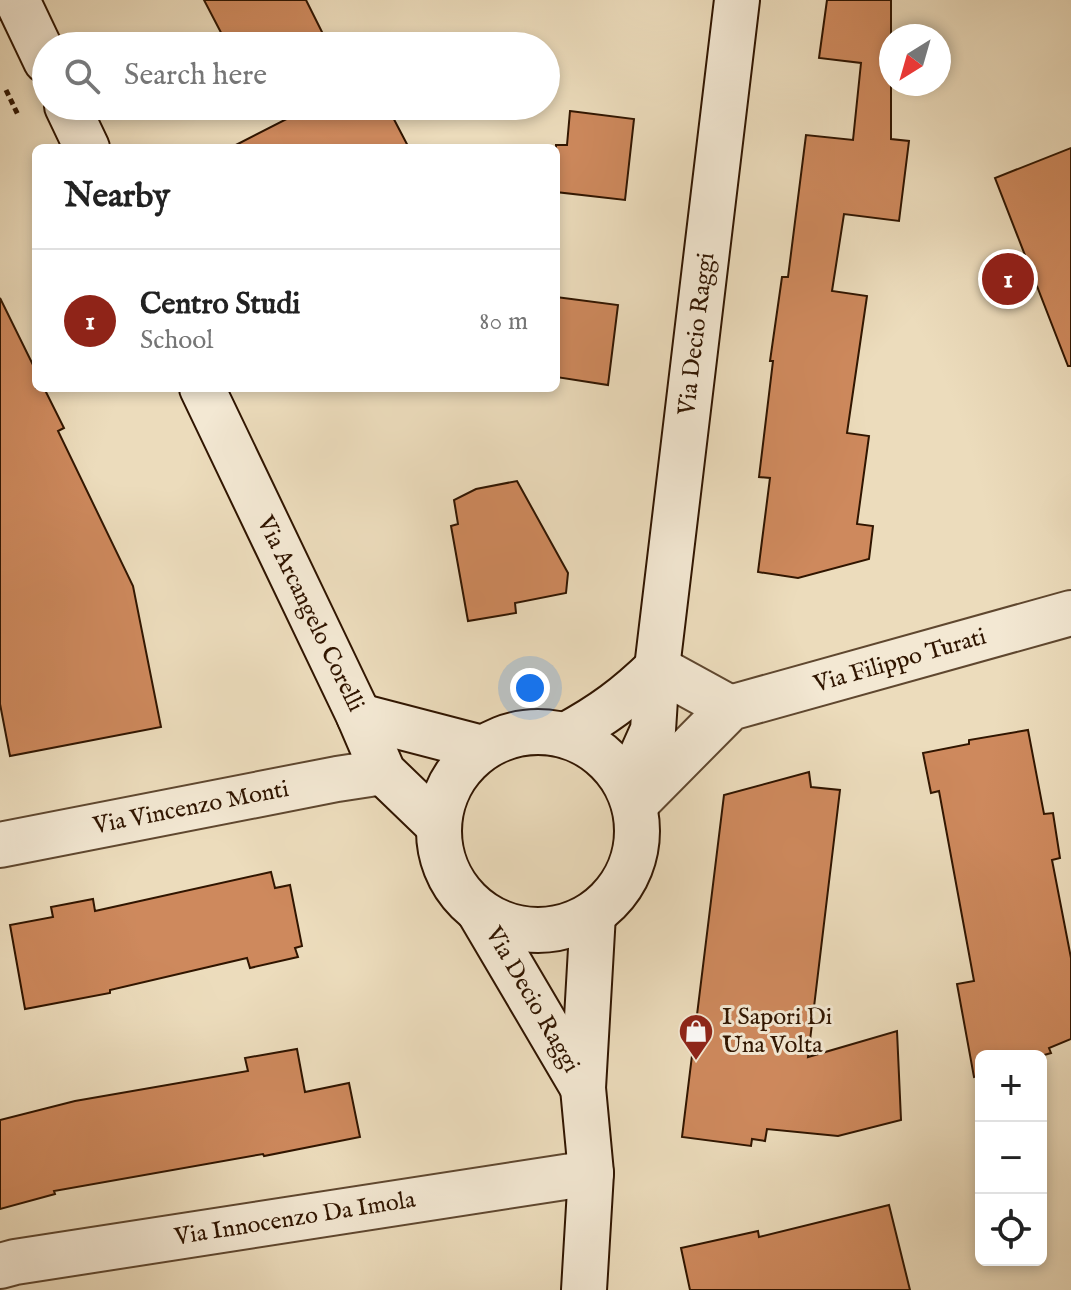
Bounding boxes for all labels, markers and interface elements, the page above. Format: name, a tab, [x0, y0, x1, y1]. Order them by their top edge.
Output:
north arrow	[879, 24, 951, 96]
search box	[32, 32, 560, 120]
icon: search	[60, 54, 104, 98]
text: Search here	[124, 57, 267, 95]
text: Nearby	[64, 175, 170, 218]
pin: 1	[982, 249, 1034, 309]
street label: Via Decio Raggi	[672, 251, 722, 418]
text: Centro Studi	[140, 286, 300, 324]
text: 1	[85, 305, 95, 338]
text: 80 m	[479, 305, 528, 338]
text: School	[140, 324, 213, 357]
street label: Via Arcangelo Corelli	[249, 510, 371, 717]
street label: Via Filippo Turati	[809, 622, 990, 701]
your location	[510, 668, 550, 708]
street label: Via Vincenzo Monti	[90, 774, 291, 842]
street label: Via Decio Raggi	[477, 920, 586, 1079]
place label: I Sapori Di Una Volta	[722, 1002, 832, 1061]
shop icon: I Sapori Di Una Volta	[677, 1012, 715, 1062]
map controls	[975, 1050, 1047, 1266]
button: +	[975, 1050, 1047, 1122]
button: −	[975, 1122, 1047, 1194]
street label: Via Innocenzo Da Imola	[171, 1185, 418, 1254]
button: locate	[975, 1194, 1047, 1266]

